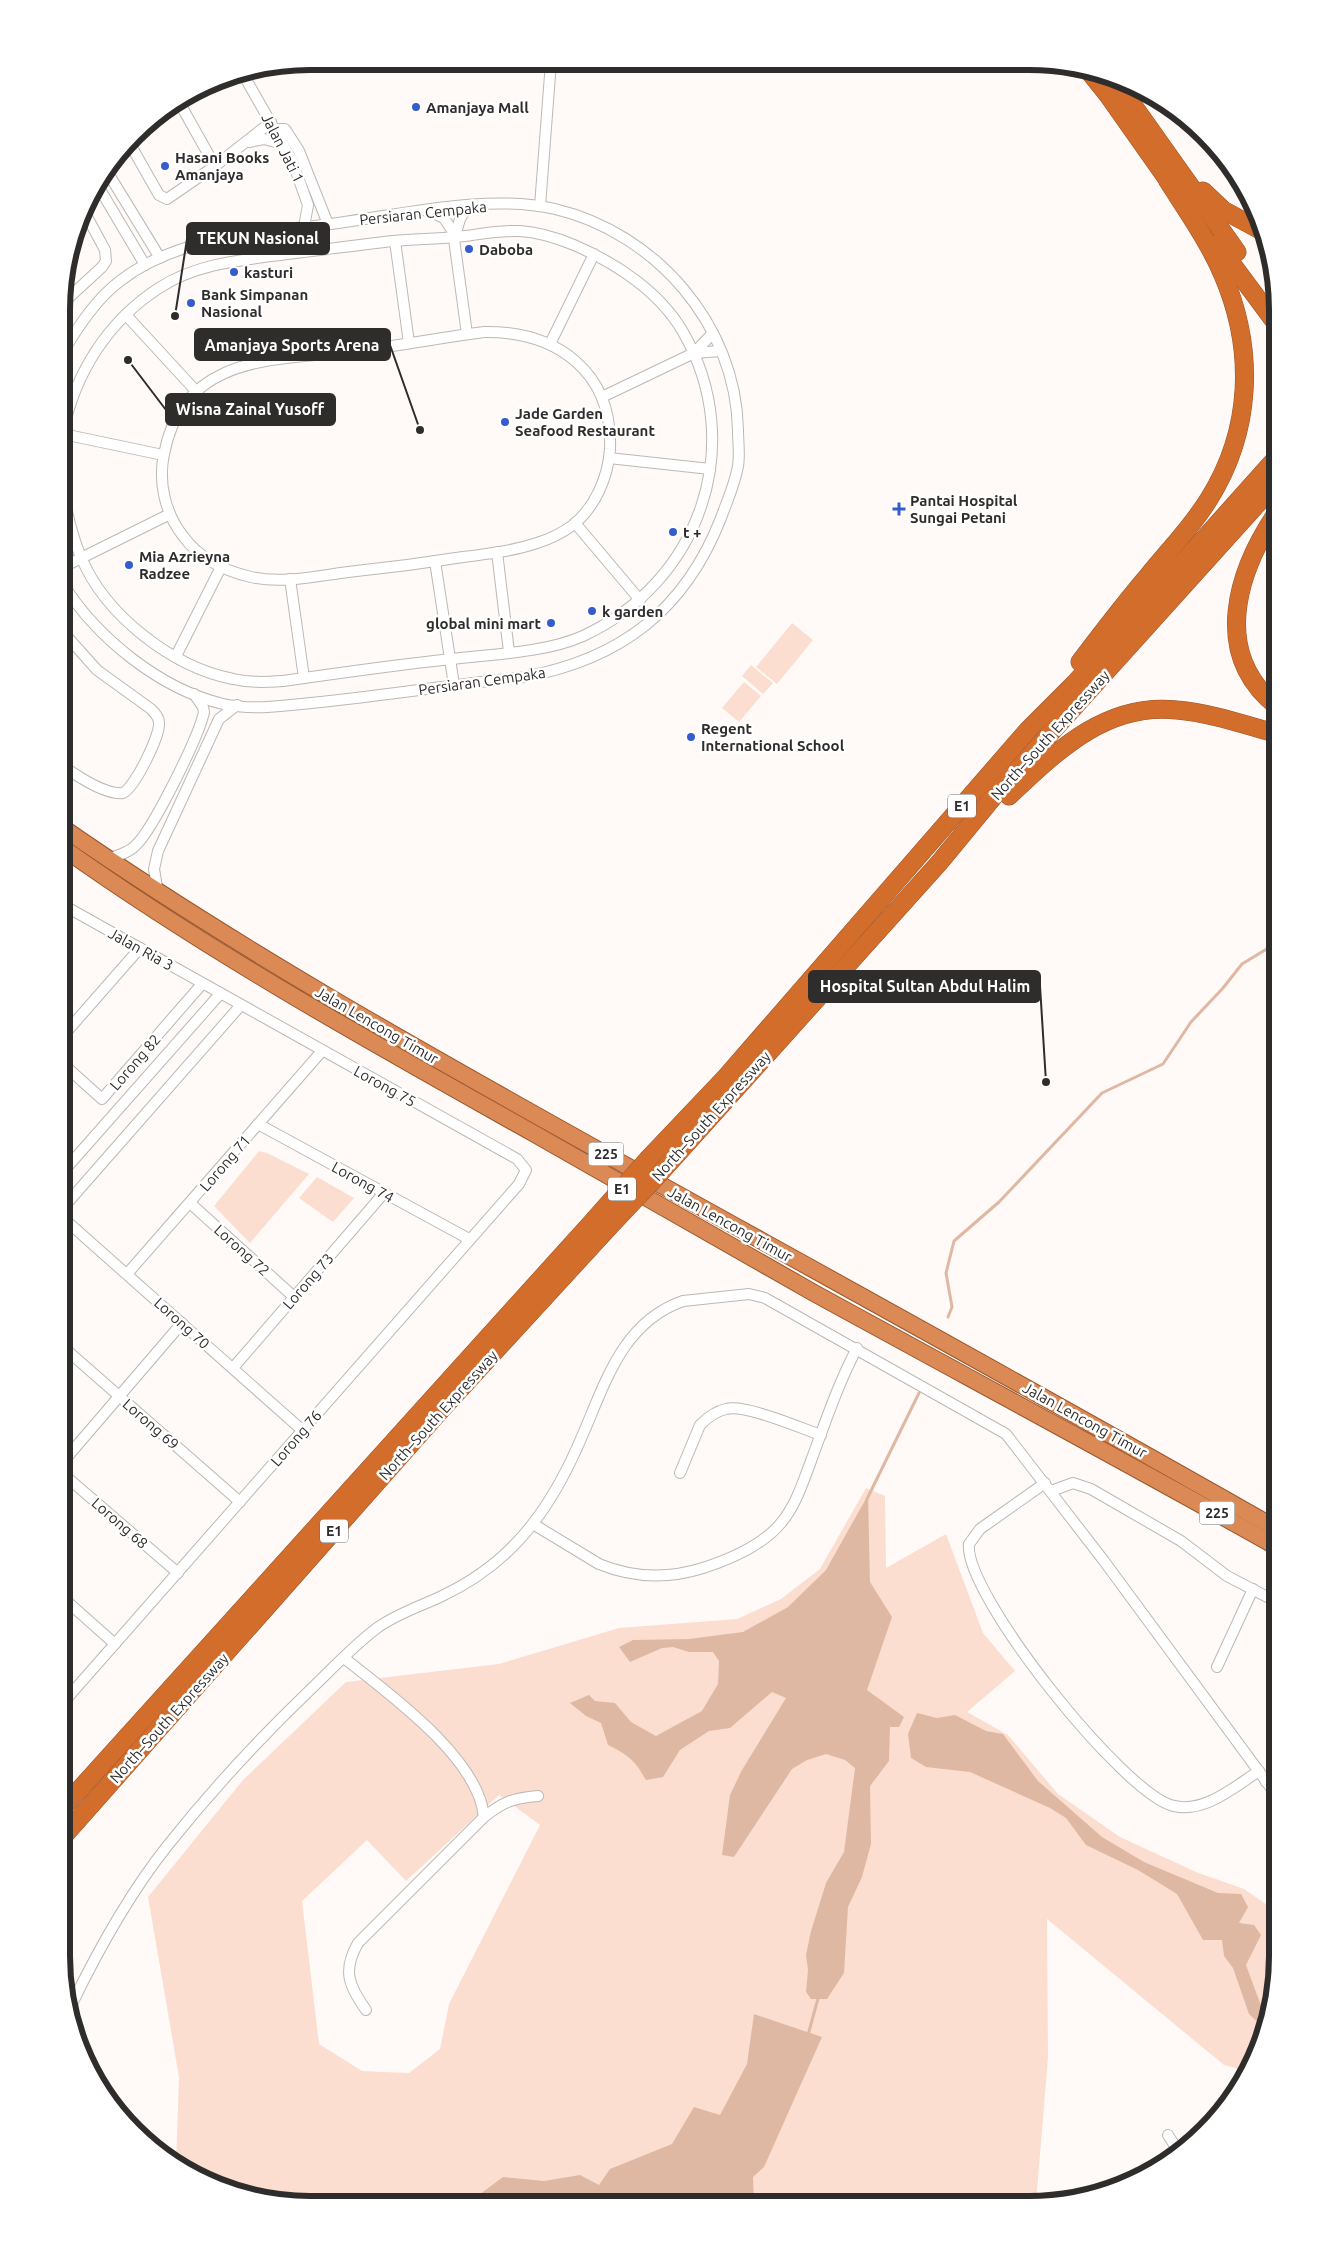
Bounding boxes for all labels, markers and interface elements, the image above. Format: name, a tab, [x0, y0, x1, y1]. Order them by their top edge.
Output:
place label: Amanjaya Mall	[426, 99, 529, 116]
marker: Amanjaya Mall	[410, 101, 422, 113]
street label: Jalan Jati 1	[258, 111, 308, 185]
place label: Hasani Books Amanjaya	[175, 149, 269, 183]
marker: Hasani Books Amanjaya	[159, 160, 171, 172]
street label: Persiaran Cempaka	[358, 198, 488, 228]
callout: TEKUN Nasional	[187, 223, 329, 254]
text: TEKUN Nasional	[197, 229, 319, 247]
place label: Daboba	[479, 241, 533, 258]
marker: Daboba	[463, 243, 475, 255]
place label: kasturi	[244, 264, 293, 281]
marker: kasturi	[228, 266, 240, 278]
place label: Bank Simpanan Nasional	[201, 286, 308, 320]
marker: Bank Simpanan Nasional	[185, 297, 197, 309]
callout: Amanjaya Sports Arena	[195, 329, 390, 360]
text: Amanjaya Sports Arena	[204, 336, 380, 354]
callout: Wisna Zainal Yusoff	[166, 394, 335, 425]
text: Wisna Zainal Yusoff	[176, 400, 325, 418]
place label: Jade Garden Seafood Restaurant	[515, 405, 655, 439]
marker: Jade Garden Seafood Restaurant	[499, 416, 511, 428]
place label: Pantai Hospital Sungai Petani	[910, 492, 1018, 526]
marker: Pantai Hospital Sungai Petani	[892, 502, 906, 516]
place label: t +	[683, 524, 701, 541]
marker: t +	[667, 526, 679, 538]
place label: Mia Azrieyna Radzee	[139, 548, 230, 582]
marker: Mia Azrieyna Radzee	[123, 559, 135, 571]
place label: k garden	[602, 603, 663, 620]
marker: k garden	[586, 605, 598, 617]
place label: global mini mart	[426, 615, 542, 632]
marker: global mini mart	[545, 617, 557, 629]
street label: Persiaran Cempaka	[417, 664, 547, 698]
street label: North–South Expressway	[987, 667, 1113, 803]
place label: Regent International School	[701, 720, 845, 754]
marker: Regent International School	[685, 731, 697, 743]
road number: E1	[948, 794, 976, 818]
street label: Jalan Ria 3	[106, 924, 176, 974]
callout: Hospital Sultan Abdul Halim	[809, 971, 1040, 1002]
text: Hospital Sultan Abdul Halim	[820, 977, 1030, 995]
street label: Jalan Lencong Timur	[313, 983, 442, 1067]
street label: Lorong 82	[106, 1031, 164, 1093]
street label: North–South Expressway	[648, 1048, 774, 1184]
street label: Lorong 75	[351, 1062, 419, 1110]
street label: Lorong 71	[196, 1132, 254, 1194]
road number: 225	[588, 1142, 624, 1166]
street label: Lorong 74	[329, 1158, 397, 1206]
road number: E1	[608, 1178, 636, 1200]
street label: Jalan Lencong Timur	[665, 1183, 795, 1265]
street label: Lorong 72	[211, 1221, 273, 1279]
street label: Lorong 73	[279, 1250, 337, 1312]
street label: Lorong 70	[151, 1294, 213, 1352]
street label: North–South Expressway	[375, 1347, 501, 1483]
street label: Jalan Lencong Timur	[1020, 1379, 1150, 1461]
street label: Lorong 69	[120, 1395, 182, 1453]
street label: Lorong 76	[267, 1407, 325, 1469]
street label: Lorong 68	[89, 1494, 151, 1552]
road number: 225	[1200, 1502, 1234, 1525]
road number: E1	[320, 1520, 348, 1542]
street label: North–South Expressway	[106, 1650, 232, 1786]

